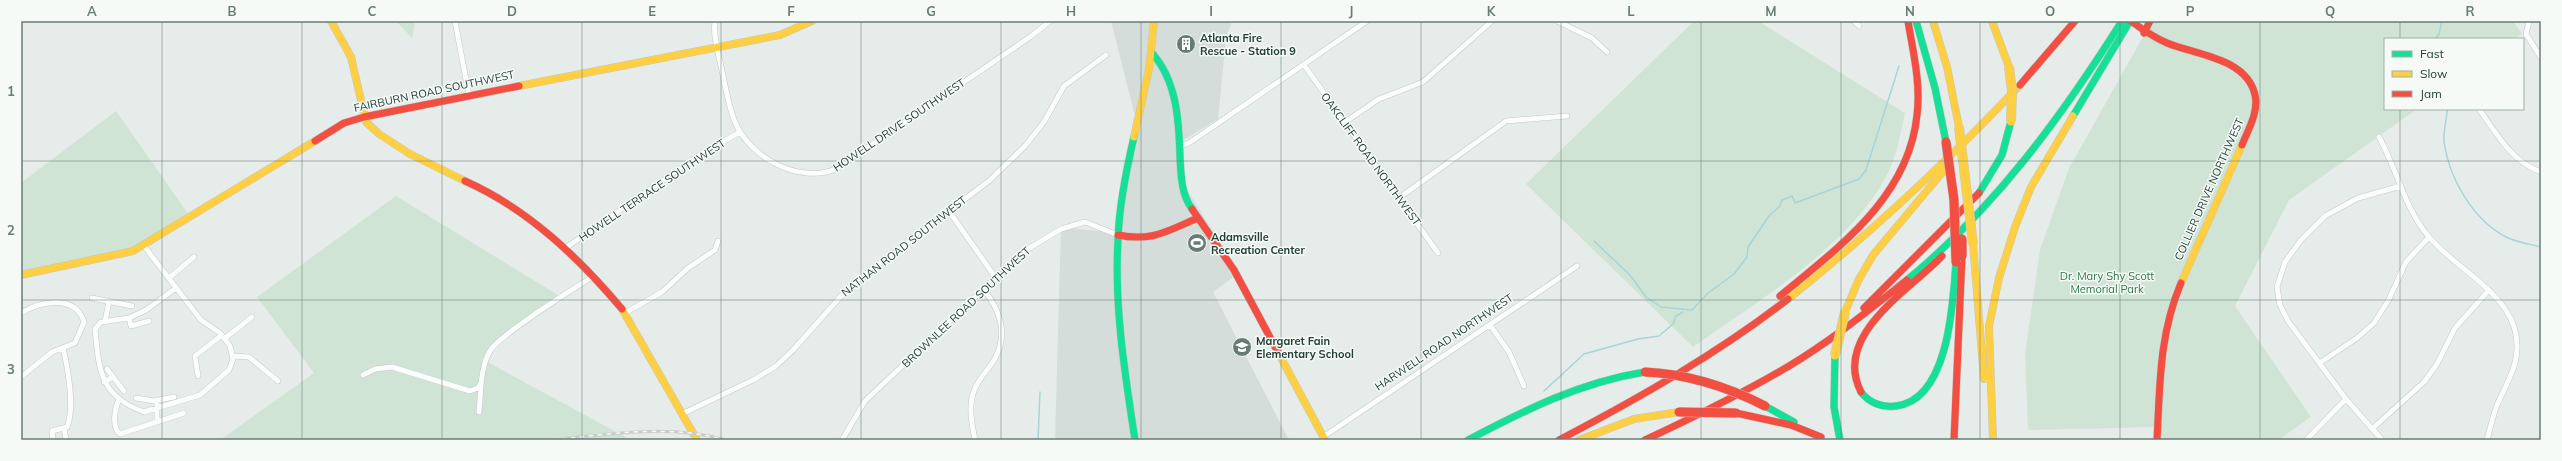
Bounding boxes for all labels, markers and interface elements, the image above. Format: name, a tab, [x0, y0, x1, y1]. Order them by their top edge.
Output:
text: A	[87, 3, 97, 19]
text: B	[228, 3, 237, 19]
text: C	[368, 3, 377, 19]
text: D	[507, 3, 517, 19]
text: E	[648, 3, 656, 19]
text: F	[787, 3, 795, 19]
text: G	[926, 3, 936, 19]
text: H	[1066, 3, 1076, 19]
text: I	[1209, 3, 1213, 19]
text: J	[1349, 3, 1353, 19]
text: K	[1487, 3, 1497, 19]
text: L	[1627, 3, 1635, 19]
text: M	[1765, 3, 1777, 19]
text: N	[1905, 3, 1915, 19]
text: O	[2045, 3, 2055, 19]
text: P	[2186, 3, 2195, 19]
text: Q	[2325, 3, 2335, 19]
text: R	[2465, 3, 2475, 19]
place label: Atlanta Fire Rescue - Station 9	[1200, 31, 1296, 58]
building icon: Atlanta Fire Rescue - Station 9	[1175, 33, 1197, 55]
legend	[2384, 38, 2524, 110]
text: Fast	[2420, 46, 2444, 61]
text: Slow	[2420, 66, 2448, 81]
street label: FAIRBURN ROAD SOUTHWEST	[352, 67, 516, 115]
street label: HOWELL DRIVE SOUTHWEST	[830, 75, 968, 175]
text: 1	[7, 83, 15, 99]
text: Jam	[2420, 86, 2442, 101]
street label: OAKCLIFF ROAD NORTHWEST	[1318, 90, 1424, 228]
street label: COLLIER DRIVE NORTHWEST	[2171, 115, 2247, 262]
street label: HOWELL TERRACE SOUTHWEST	[576, 135, 728, 244]
street label: NATHAN ROAD SOUTHWEST	[839, 193, 970, 299]
text: 2	[7, 222, 15, 238]
place label: Adamsville Recreation Center	[1211, 230, 1305, 257]
sports icon: Adamsville Recreation Center	[1186, 232, 1208, 254]
street label: BROWNLEE ROAD SOUTHWEST	[899, 243, 1034, 370]
park label: Dr. Mary Shy Scott Memorial Park	[2060, 269, 2154, 296]
street label: HARWELL ROAD NORTHWEST	[1372, 290, 1516, 394]
place label: Margaret Fain Elementary School	[1256, 334, 1354, 361]
school or university icon: Margaret Fain Elementary School	[1231, 336, 1253, 358]
text: 3	[7, 361, 15, 377]

